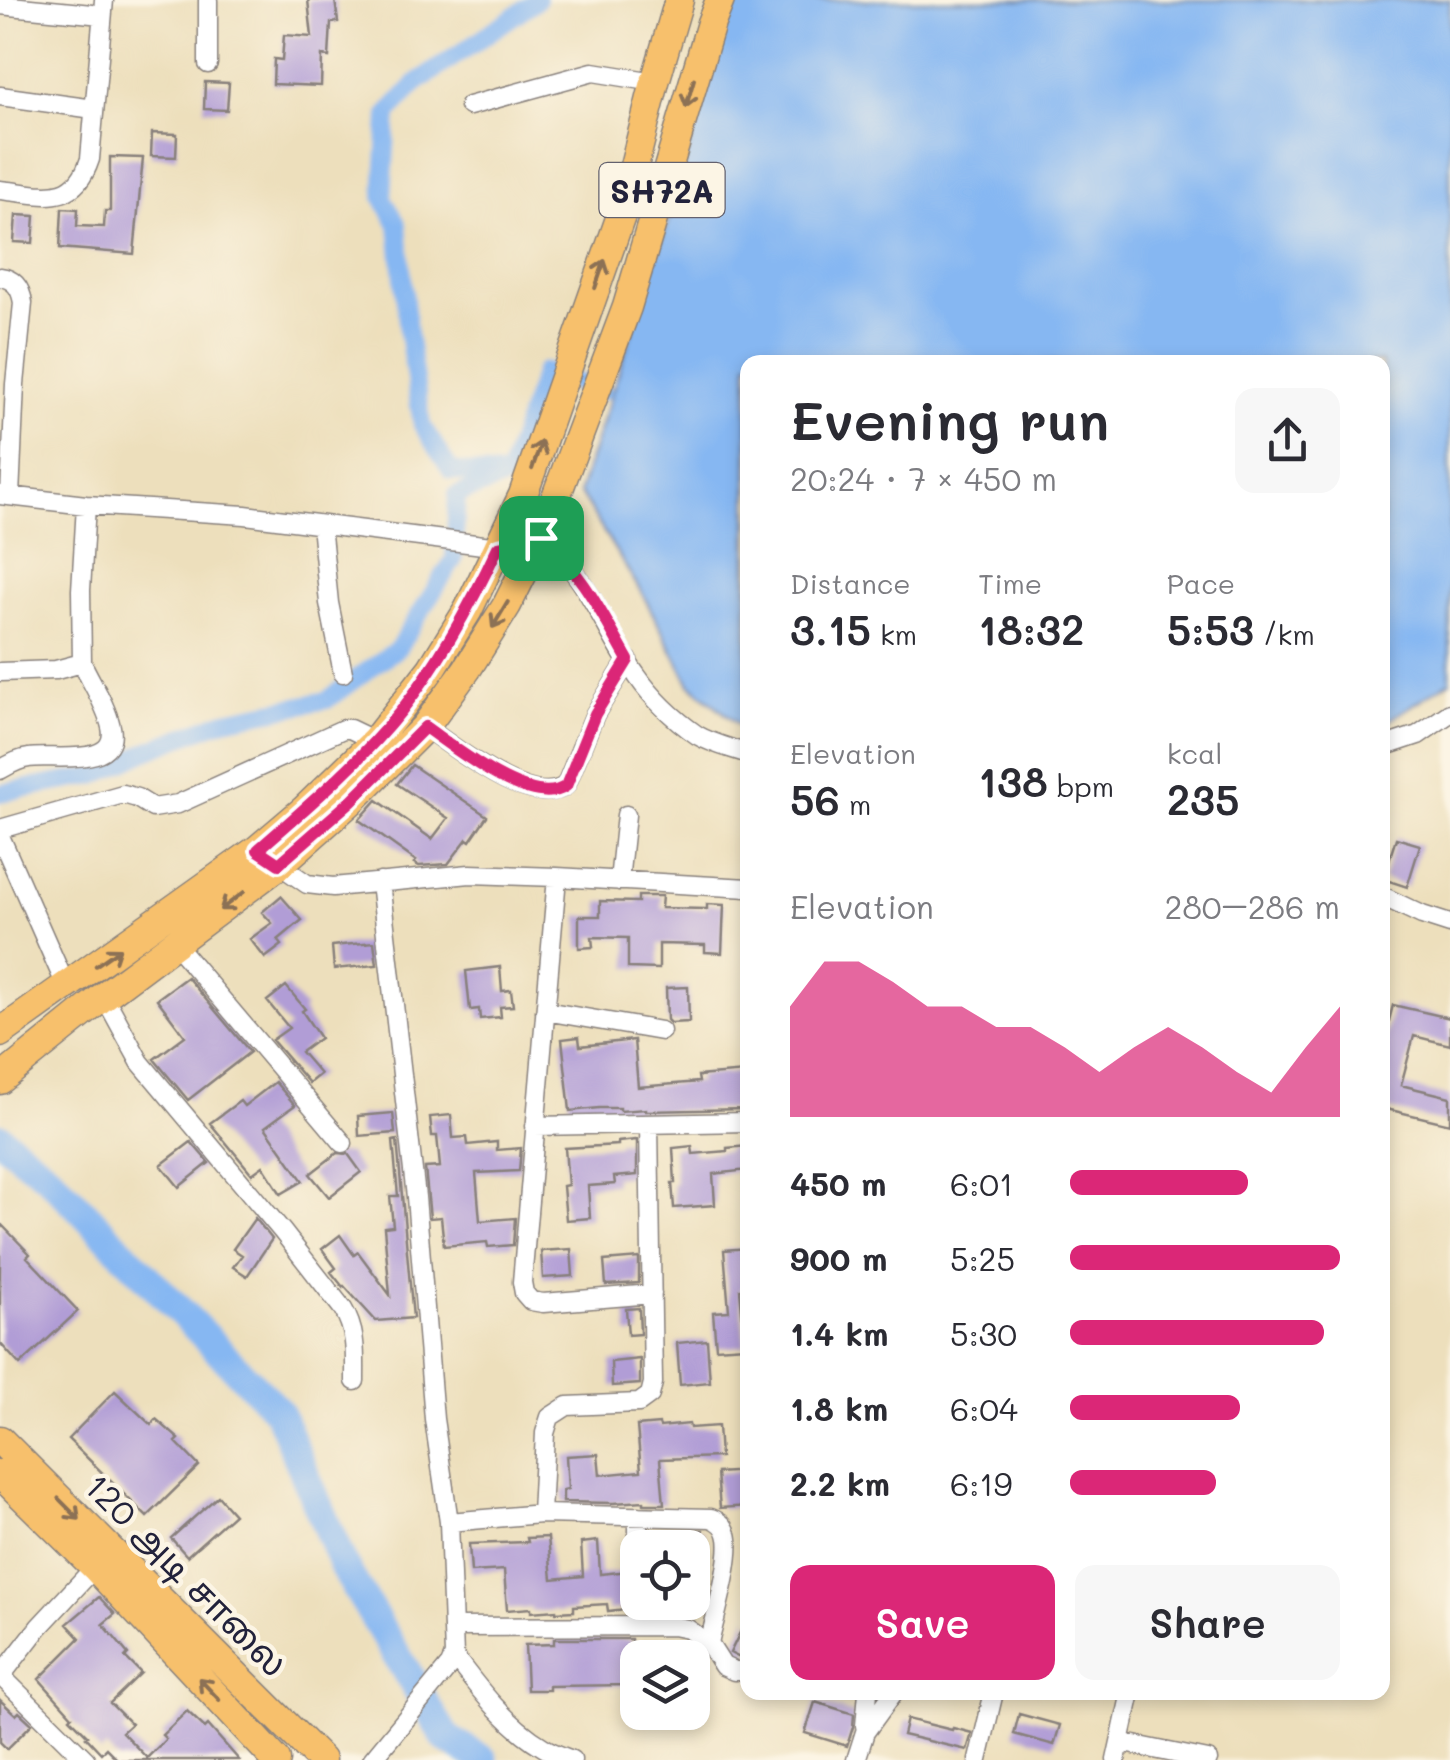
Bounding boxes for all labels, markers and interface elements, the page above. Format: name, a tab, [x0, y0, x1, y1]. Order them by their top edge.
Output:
one-way arrow	[680, 76, 698, 108]
road number: SH72A	[600, 163, 724, 217]
one-way arrow	[593, 259, 611, 290]
text: Evening run	[790, 383, 1109, 455]
button: share	[1235, 388, 1340, 493]
one-way arrow	[529, 440, 547, 471]
text: 20:24 · 7 × 450 m	[790, 457, 1057, 499]
pin	[499, 496, 584, 581]
icon: arrive	[514, 511, 569, 566]
text: Distance	[790, 565, 911, 601]
text: Time	[978, 565, 1042, 601]
text: Pace	[1167, 565, 1235, 601]
one-way arrow	[490, 600, 510, 629]
text: 3.15	[790, 601, 871, 656]
text: 18:32	[978, 601, 1084, 656]
text: 5:53	[1167, 601, 1254, 656]
text: km	[871, 616, 917, 652]
text: /km	[1254, 616, 1315, 652]
text: Elevation	[790, 735, 916, 771]
text: kcal	[1167, 735, 1222, 771]
text: 138	[978, 753, 1048, 808]
text: bpm	[1048, 768, 1114, 804]
text: 56	[790, 771, 840, 826]
text: 235	[1167, 771, 1240, 826]
text: m	[840, 786, 871, 822]
text: Elevation	[790, 885, 934, 927]
text: 280–286 m	[1165, 885, 1340, 927]
one-way arrow	[219, 889, 245, 911]
one-way arrow	[94, 947, 122, 968]
text: 450 m	[790, 1162, 886, 1204]
text: 6:01	[950, 1162, 1013, 1204]
text: 900 m	[790, 1237, 887, 1279]
text: 5:25	[950, 1237, 1015, 1279]
text: 1.4 km	[790, 1312, 889, 1354]
text: 5:30	[950, 1312, 1017, 1354]
text: 1.8 km	[790, 1387, 888, 1429]
text: 6:04	[950, 1387, 1018, 1429]
text: 2.2 km	[790, 1462, 890, 1504]
text: 6:19	[950, 1462, 1012, 1504]
street label: 120 அடி சாலை	[75, 1463, 298, 1686]
one-way arrow	[56, 1497, 80, 1521]
map controls	[620, 1530, 710, 1730]
button: locate	[620, 1530, 710, 1620]
button: Save	[790, 1565, 1055, 1680]
button: Share	[1075, 1565, 1340, 1680]
button: layers	[620, 1640, 710, 1730]
one-way arrow	[198, 1677, 221, 1702]

